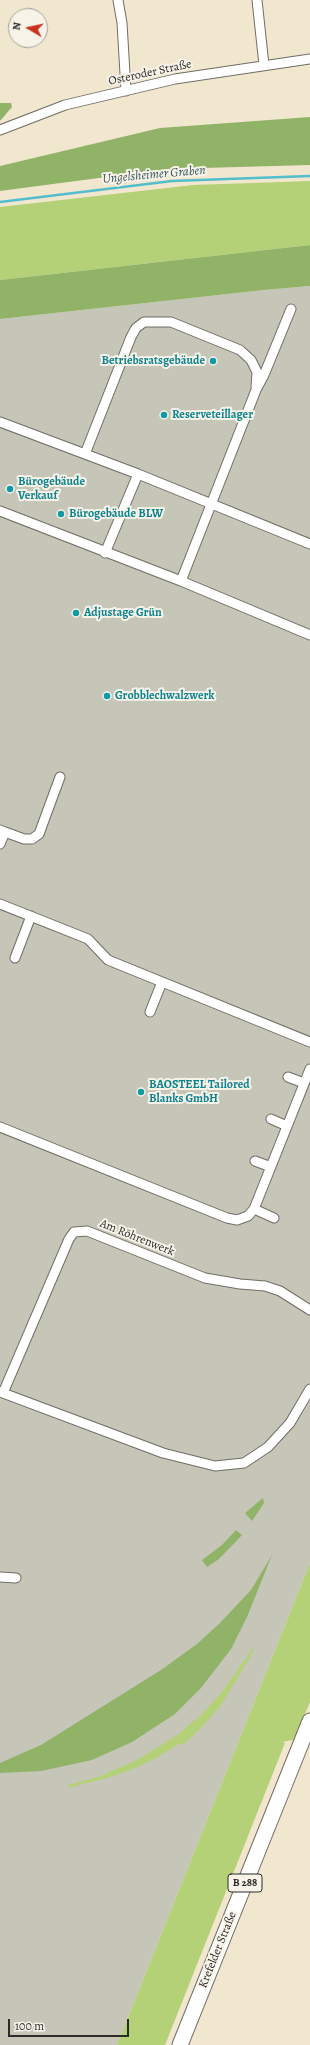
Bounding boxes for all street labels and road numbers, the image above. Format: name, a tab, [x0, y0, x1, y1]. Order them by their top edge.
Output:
street label: Osteroder Straße	[107, 57, 193, 89]
street label: Am Röhrenwerk	[98, 1217, 176, 1259]
road number: B 288	[228, 1874, 262, 1892]
street label: Krefelder Straße	[196, 1910, 240, 1990]

